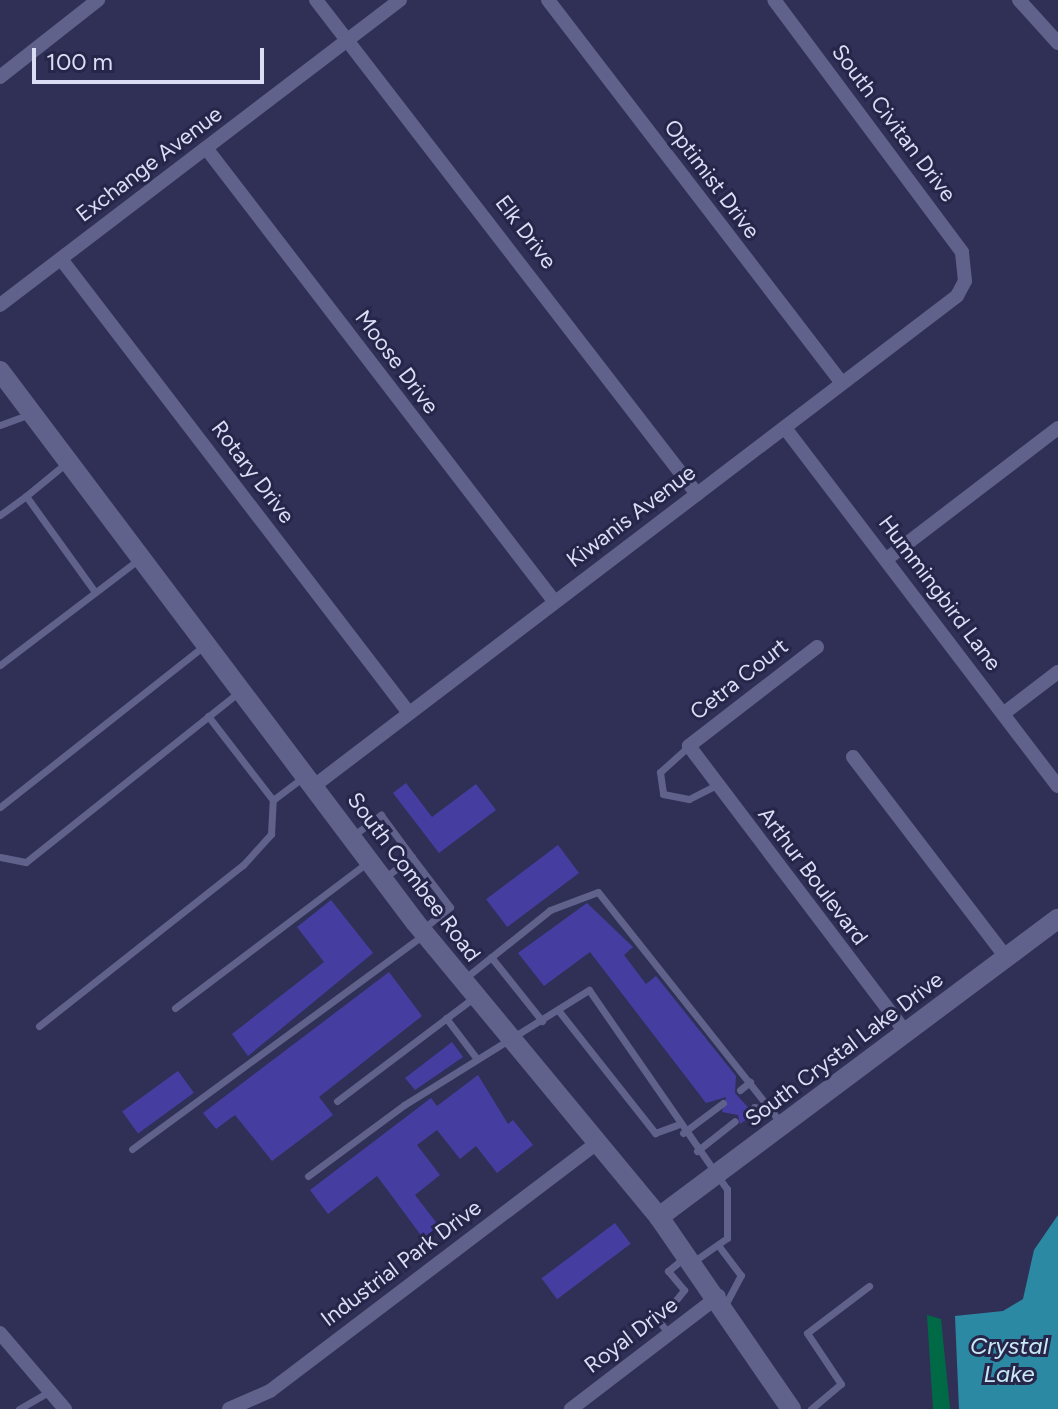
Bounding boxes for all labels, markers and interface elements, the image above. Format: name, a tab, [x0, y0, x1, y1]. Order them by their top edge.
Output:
scale bar	[36, 32, 268, 82]
street label: South Civitan Drive	[826, 39, 962, 207]
text: 100 m	[46, 47, 113, 76]
street label: Exchange Avenue	[71, 101, 227, 227]
street label: Optimist Drive	[659, 114, 765, 244]
street label: Elk Drive	[490, 190, 562, 274]
street label: Moose Drive	[350, 305, 444, 419]
street label: Rotary Drive	[206, 416, 300, 528]
street label: Kiwanis Avenue	[561, 459, 701, 573]
street label: Hummingbird Lane	[873, 510, 1007, 676]
street label: Cetra Court	[685, 633, 793, 725]
street label: South Combee Road	[342, 787, 486, 967]
street label: Arthur Boulevard	[753, 802, 873, 950]
street label: South Crystal Lake Drive	[740, 966, 948, 1132]
street label: Industrial Park Drive	[316, 1194, 486, 1332]
street label: Royal Drive	[579, 1291, 683, 1379]
water label: Crystal Lake	[970, 1332, 1048, 1388]

